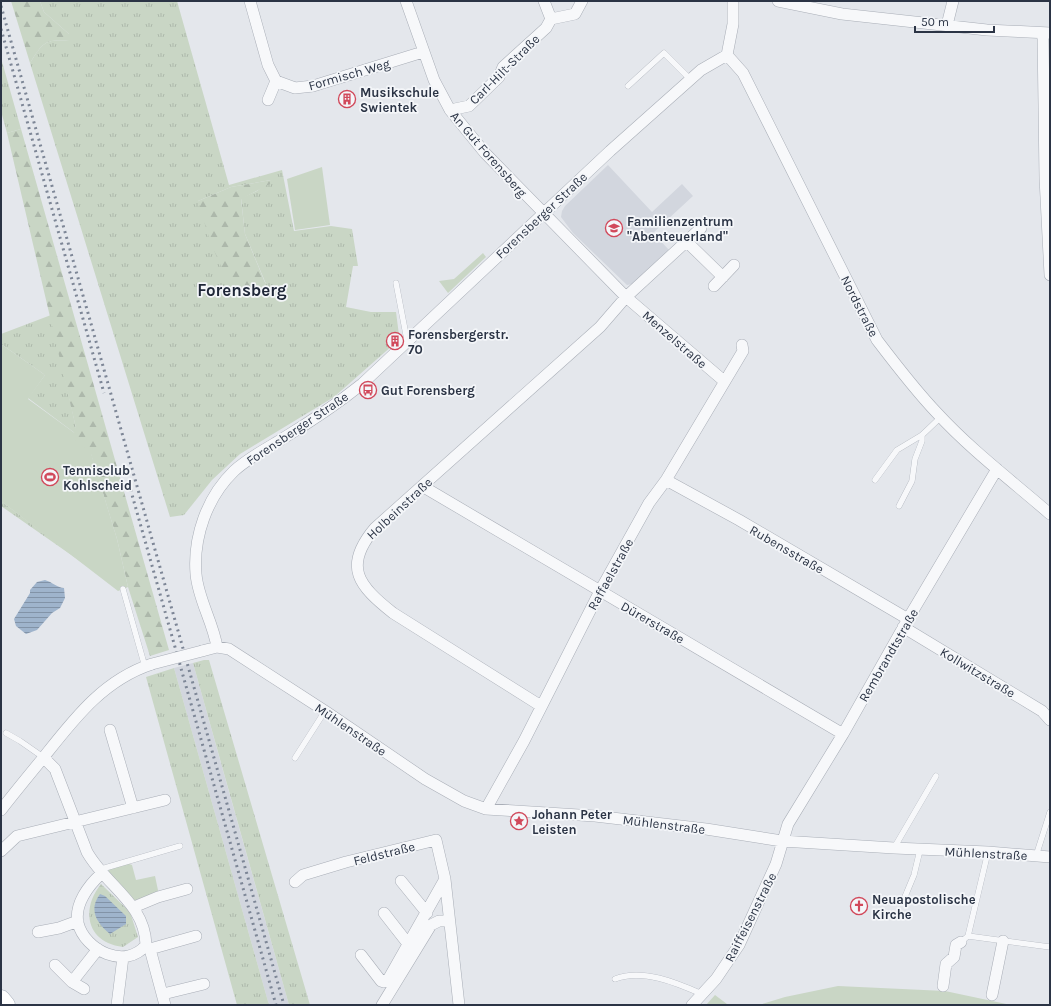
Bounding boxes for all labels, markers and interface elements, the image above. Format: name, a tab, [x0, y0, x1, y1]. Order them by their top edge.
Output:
scale bar	[915, 8, 994, 34]
text: 50 m	[921, 15, 949, 29]
street label: Carl-Hilt-Straße	[466, 31, 543, 107]
street label: Formisch Weg	[307, 56, 392, 93]
place label: Musikschule Swientek	[360, 85, 439, 115]
building icon: Musikschule Swientek	[337, 89, 357, 109]
street label: An Gut Forensberg	[447, 108, 530, 201]
street label: Forensberger Straße	[493, 169, 590, 262]
place label: Familienzentrum "Abenteuerland"	[627, 214, 733, 244]
school or university icon: Familienzentrum "Abenteuerland"	[604, 218, 624, 238]
street label: Nordstraße	[838, 273, 882, 340]
district label: Forensberg	[197, 280, 287, 300]
street label: Menzelstraße	[639, 307, 710, 372]
place label: Forensbergerstr. 70	[408, 327, 509, 357]
building icon: Forensbergerstr. 70	[385, 331, 405, 351]
bus stop icon: Gut Forensberg	[358, 380, 378, 400]
place label: Gut Forensberg	[381, 383, 475, 398]
street label: Forensberger Straße	[244, 389, 351, 468]
place label: Tennisclub Kohlscheid	[63, 463, 132, 493]
sports icon: Tennisclub Kohlscheid	[40, 467, 60, 487]
street label: Holbeinstraße	[364, 474, 435, 542]
street label: Rubensstraße	[747, 522, 827, 577]
street label: Raffaelstraße	[585, 535, 636, 613]
street label: Dürerstraße	[618, 598, 687, 647]
street label: Rembrandtstraße	[856, 606, 921, 704]
street label: Kollwitzstraße	[938, 644, 1018, 701]
street label: Mühlenstraße	[312, 700, 390, 759]
place label: Johann Peter Leisten	[532, 807, 613, 837]
place icon: Johann Peter Leisten	[509, 811, 529, 831]
street label: Mühlenstraße	[622, 812, 706, 837]
street label: Feldstraße	[352, 839, 417, 868]
street label: Mühlenstraße	[944, 844, 1028, 863]
street label: Raiffeisenstraße	[722, 870, 780, 964]
place label: Neuapostolische Kirche	[872, 892, 976, 922]
church icon: Neuapostolische Kirche	[849, 896, 869, 916]

